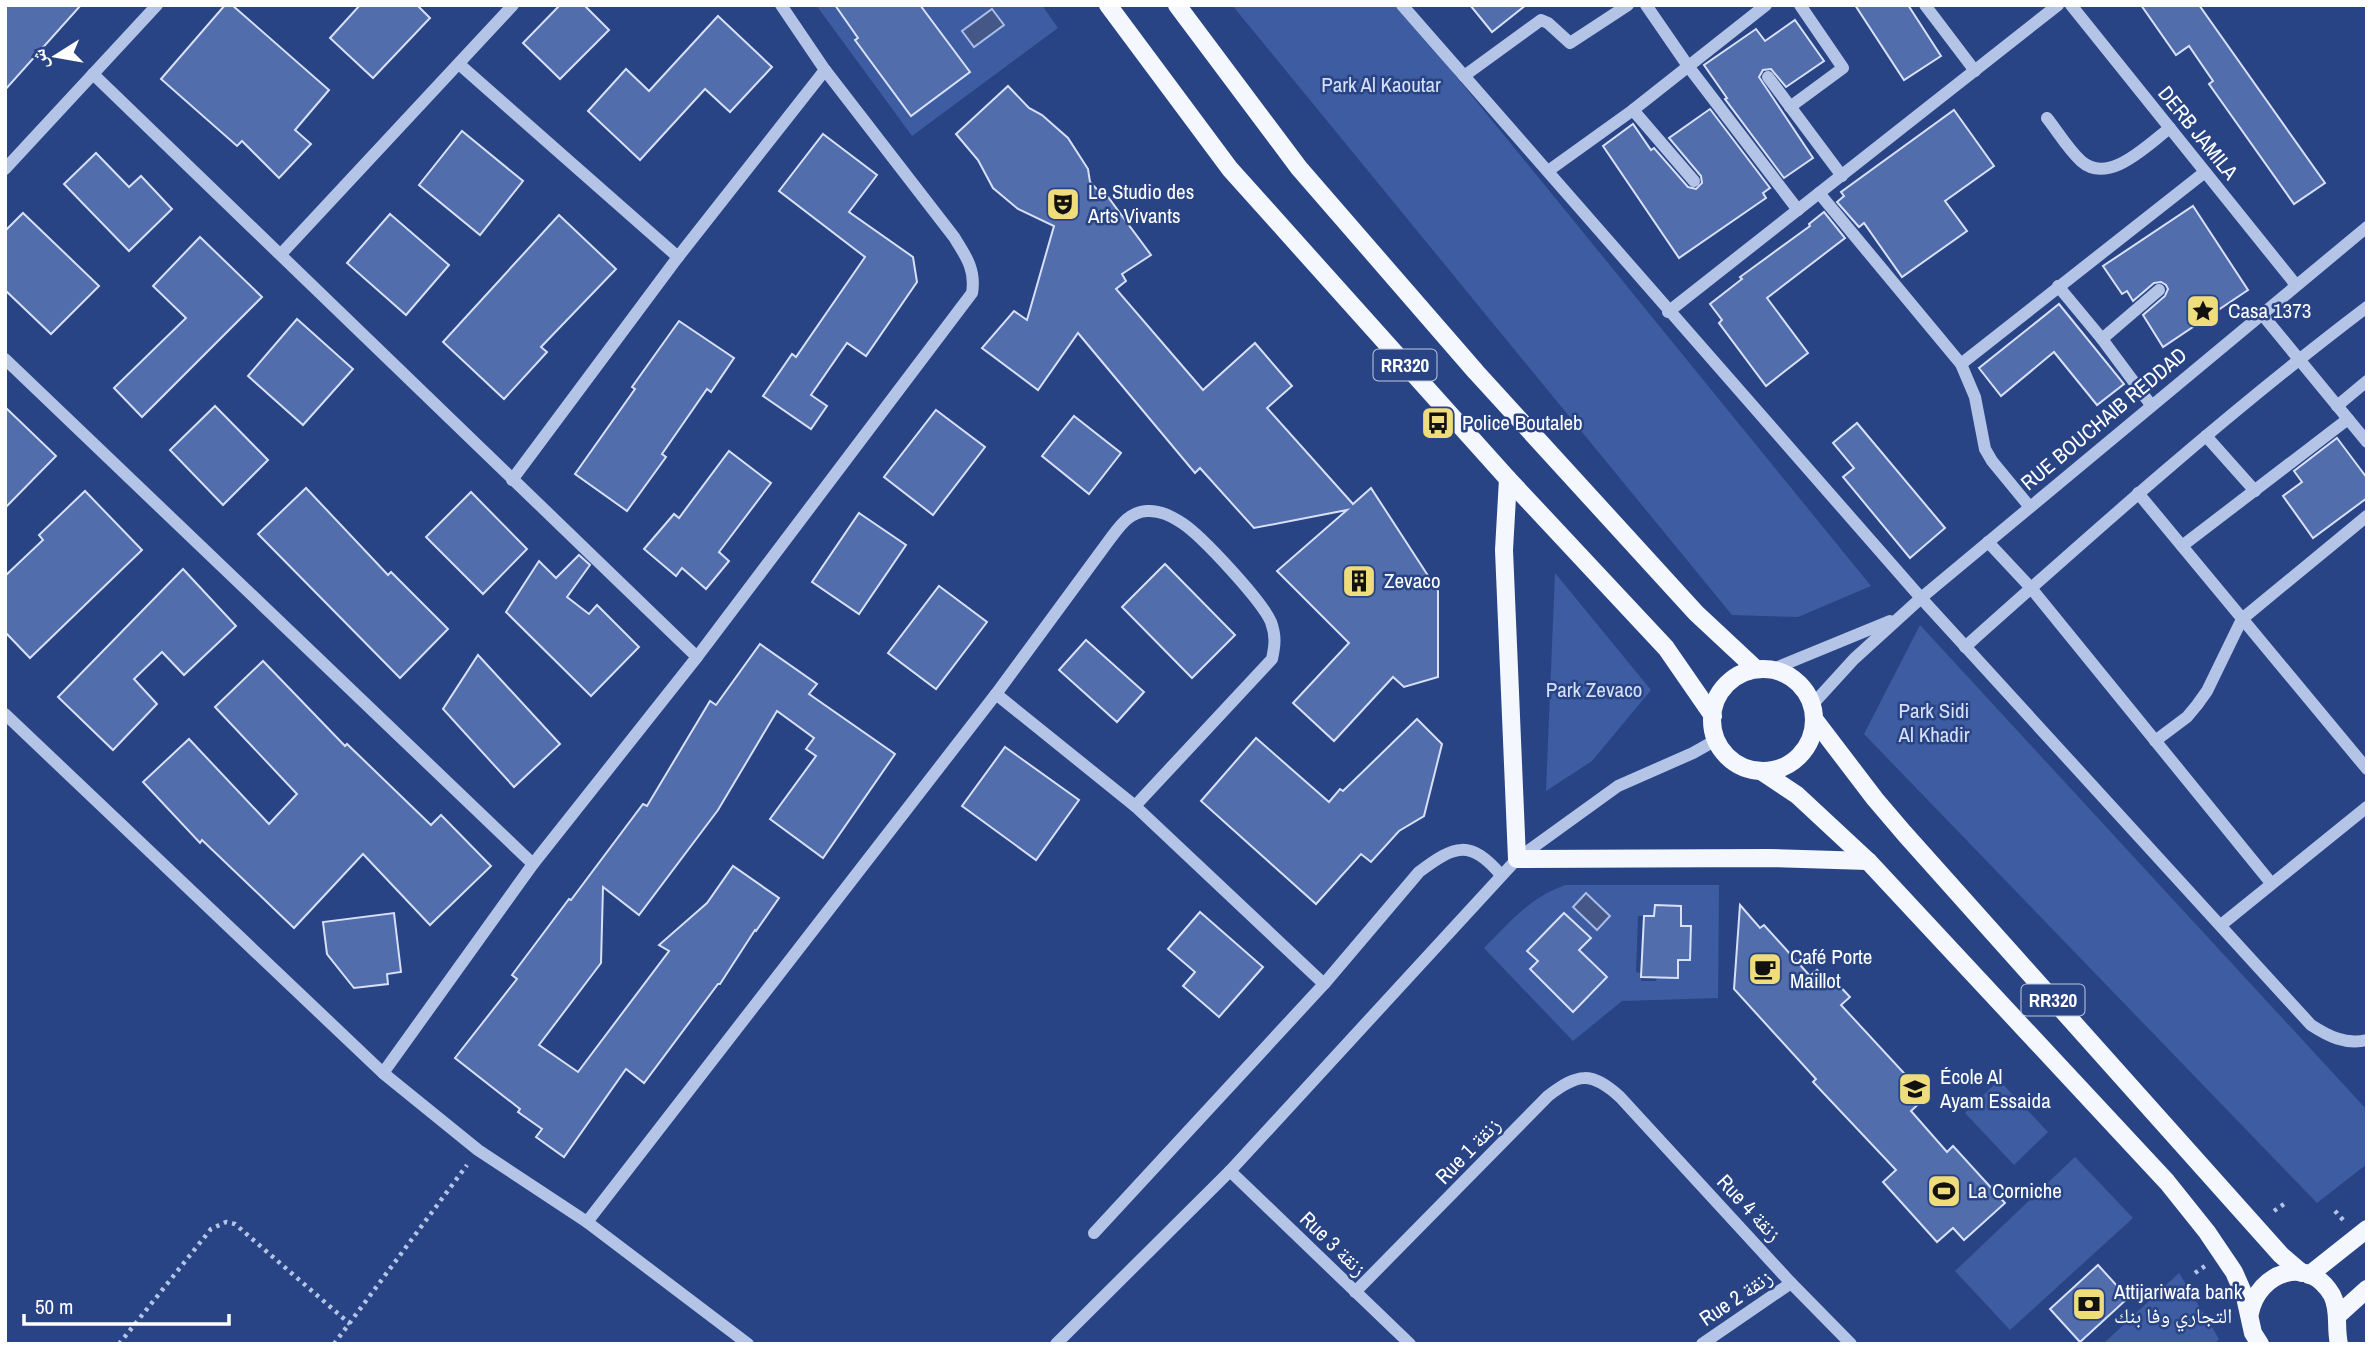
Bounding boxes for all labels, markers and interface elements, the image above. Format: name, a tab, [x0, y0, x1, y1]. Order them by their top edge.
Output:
north arrow	[21, 21, 91, 91]
text: ش	[25, 47, 54, 72]
park label: Park Al Kaoutar	[1321, 70, 1441, 99]
street label: DERB JAMILA	[2152, 80, 2246, 186]
place label: Le Studio des Arts Vivants	[1087, 177, 1194, 230]
theatre icon: Le Studio des Arts Vivants	[1044, 185, 1082, 223]
place icon: Casa 1373	[2184, 292, 2222, 330]
place label: Casa 1373	[2228, 296, 2311, 325]
street label: RUE BOUCHAIB REDDAD	[2014, 340, 2193, 497]
road number: RR320	[1374, 350, 1436, 380]
bus stop icon: Police Boutaleb	[1419, 404, 1457, 442]
place label: Police Boutaleb	[1462, 408, 1583, 437]
building icon: Zevaco	[1340, 562, 1378, 600]
place label: Zevaco	[1384, 566, 1440, 595]
park label: Park Zevaco	[1546, 675, 1642, 704]
park label: Park Sidi Al Khadir	[1898, 696, 1970, 749]
place label: Café Porte Maillot	[1790, 942, 1872, 995]
cafe icon: Café Porte Maillot	[1746, 950, 1784, 988]
road number: RR320	[2022, 984, 2084, 1016]
place label: École Al Ayam Essaida	[1939, 1062, 2051, 1115]
school or university icon: École Al Ayam Essaida	[1896, 1070, 1934, 1108]
street label: Rue 1 زنقة	[1429, 1111, 1507, 1190]
street label: Rue 4 زنقة	[1711, 1168, 1788, 1248]
sports icon: La Corniche	[1925, 1172, 1963, 1210]
place label: La Corniche	[1968, 1176, 2062, 1205]
street label: Rue 3 زنقة	[1294, 1205, 1373, 1283]
street label: Rue 2 زنقة	[1694, 1263, 1778, 1333]
place label: Attijariwafa bank التجاري وفا بنك	[2113, 1277, 2243, 1332]
scale bar	[24, 1282, 229, 1326]
bank icon: Attijariwafa bank التجاري وفا بنك	[2070, 1285, 2108, 1323]
text: 50 m	[35, 1292, 73, 1321]

